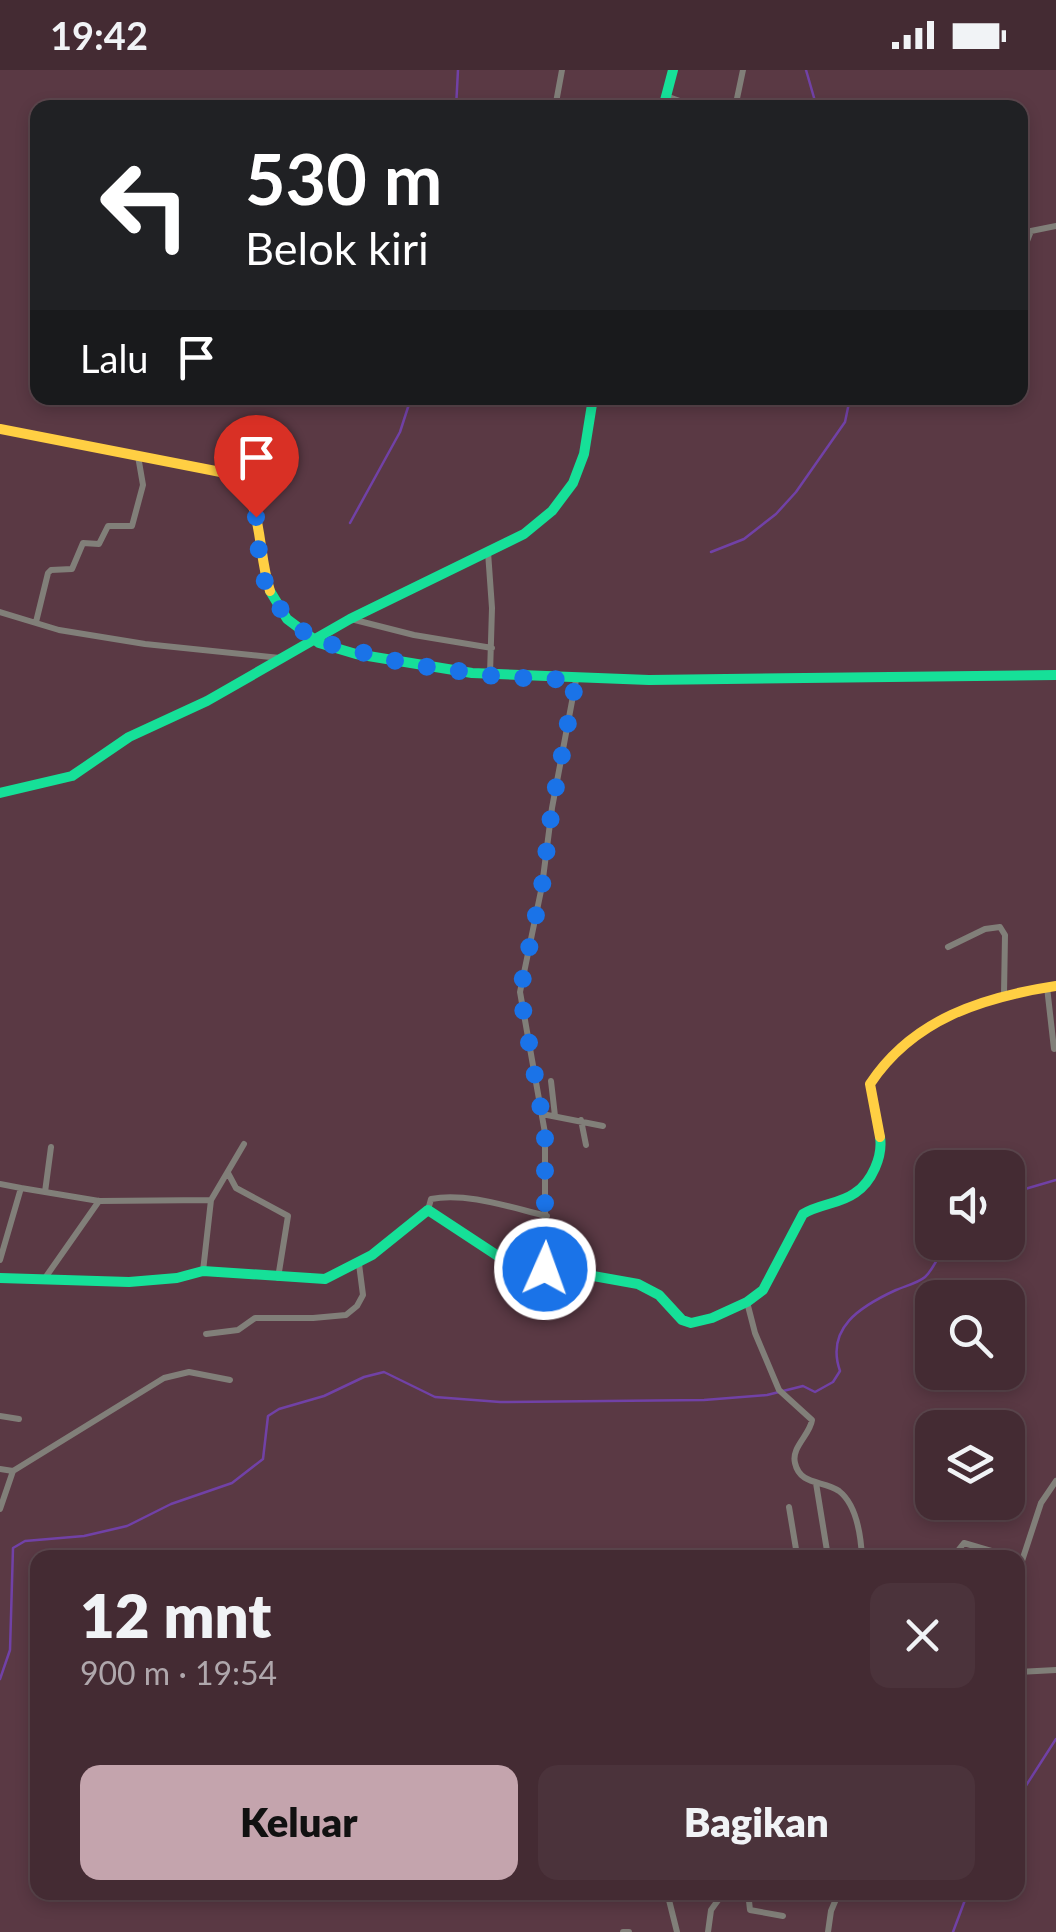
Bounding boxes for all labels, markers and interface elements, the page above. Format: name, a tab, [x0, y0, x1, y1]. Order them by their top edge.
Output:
text: 19:42	[50, 12, 148, 58]
text: 530 m	[245, 136, 442, 220]
icon: left	[80, 140, 210, 270]
text: Belok kiri	[245, 221, 429, 275]
icon: arrive	[169, 330, 224, 385]
text: Lalu	[80, 335, 149, 381]
pin	[214, 415, 299, 518]
icon: arrive	[229, 430, 284, 485]
map controls	[915, 1150, 1025, 1520]
button: sound	[915, 1150, 1025, 1260]
position arrow	[493, 1217, 597, 1321]
button: search	[915, 1280, 1025, 1390]
button: layers	[915, 1410, 1025, 1520]
text: 12 mnt	[80, 1579, 271, 1651]
button: close	[870, 1583, 975, 1688]
text: 900 m · 19:54	[80, 1653, 277, 1692]
button: Keluar	[80, 1765, 518, 1880]
button: Bagikan	[538, 1765, 975, 1880]

